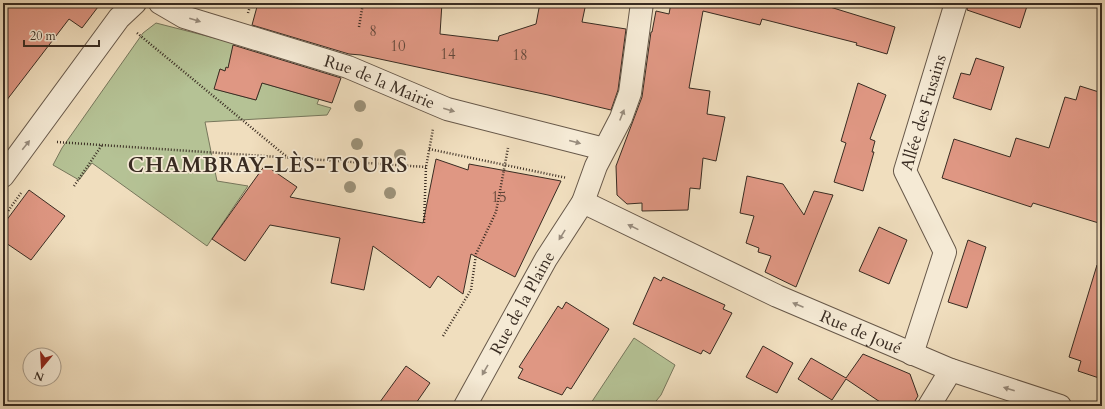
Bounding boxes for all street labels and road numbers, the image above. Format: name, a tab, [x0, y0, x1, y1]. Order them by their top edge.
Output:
street label: Rue de la Mairie	[321, 49, 439, 114]
street label: Allée des Fusains	[894, 51, 951, 173]
street label: Rue de la Plaine	[484, 246, 560, 359]
street label: Rue de Joué	[817, 304, 906, 359]

